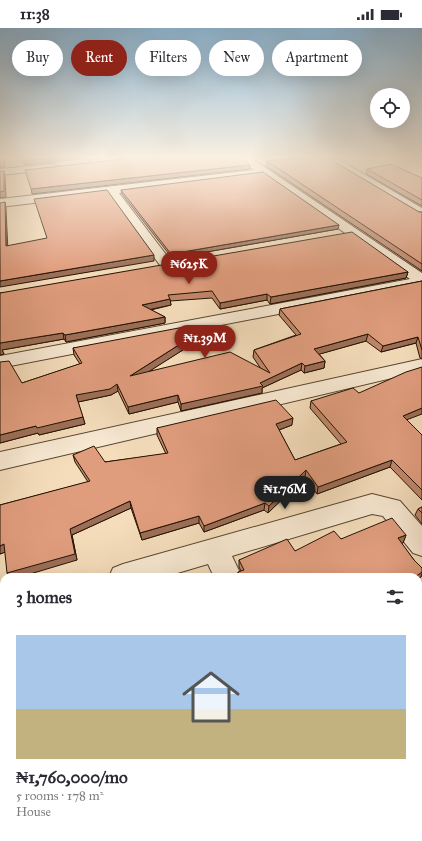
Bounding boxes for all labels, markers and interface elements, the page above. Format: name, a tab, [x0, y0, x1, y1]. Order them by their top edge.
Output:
text: 11:38	[20, 5, 50, 23]
chip: Buy	[12, 40, 63, 76]
chip: Rent	[71, 40, 127, 76]
chip: Filters	[135, 40, 201, 76]
chip: New	[209, 40, 264, 76]
chip: Apartment	[272, 40, 362, 76]
map controls	[370, 88, 410, 128]
button: locate	[370, 88, 410, 128]
pin: ₦625K	[161, 251, 217, 285]
text: ₦625K	[170, 256, 208, 272]
pin: ₦1.39M	[172, 325, 238, 359]
text: ₦1.39M	[184, 330, 226, 346]
pin: ₦1.76M	[252, 476, 318, 510]
text: ₦1.76M	[263, 481, 307, 497]
icon: filters	[384, 586, 406, 608]
text: 3 homes	[16, 587, 72, 608]
icon: home	[175, 661, 247, 733]
text: ₦1,760,000/mo	[16, 767, 128, 788]
text: 5 rooms · 178 m²	[16, 788, 104, 804]
text: House	[16, 804, 51, 820]

